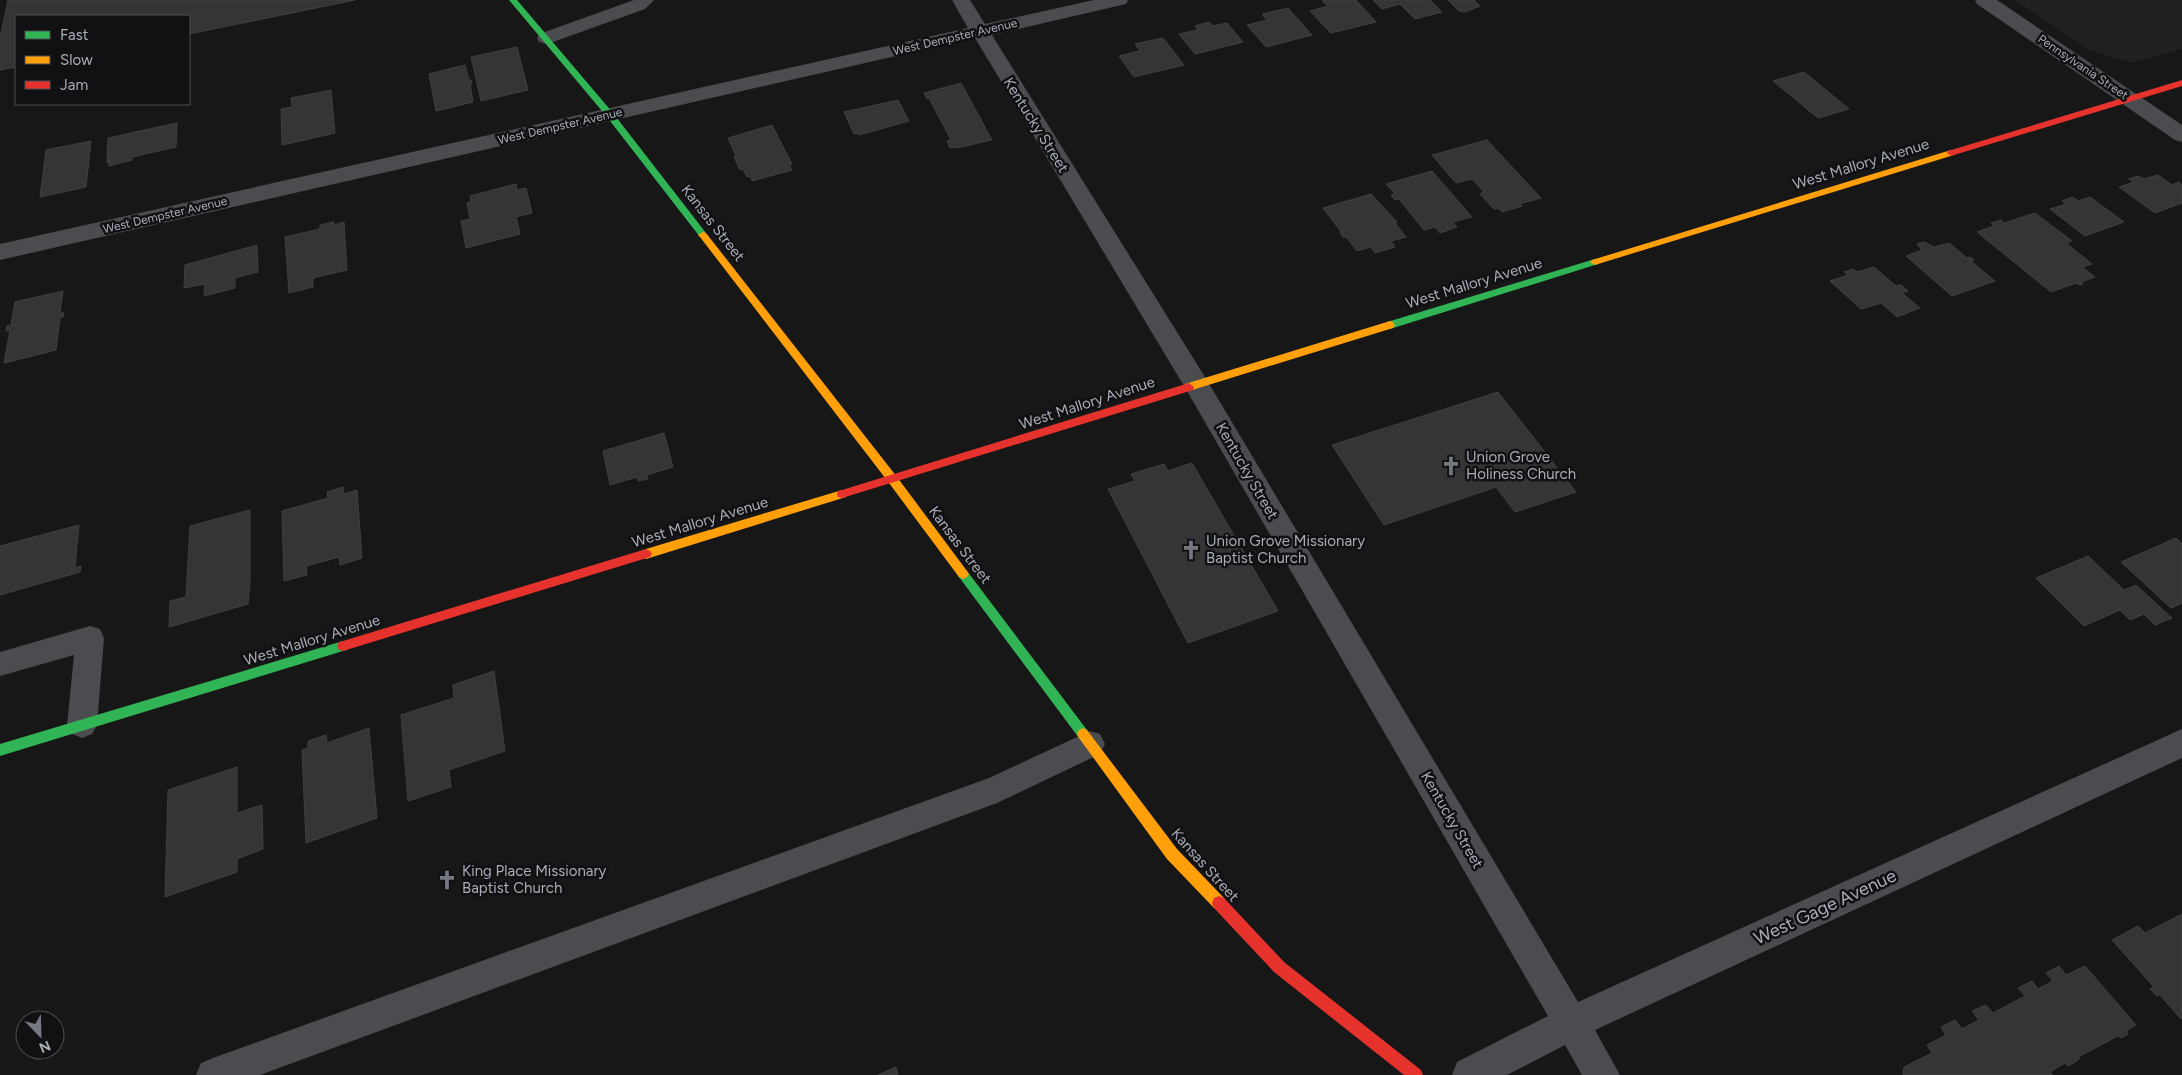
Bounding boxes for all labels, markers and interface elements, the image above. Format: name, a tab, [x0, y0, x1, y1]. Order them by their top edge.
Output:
legend	[15, 15, 190, 105]
street label: West Dempster Avenue	[892, 16, 1019, 58]
text: Fast	[60, 26, 89, 44]
street label: Pennsylvania Street	[2035, 32, 2131, 103]
text: Slow	[60, 51, 93, 69]
street label: Kentucky Street	[1000, 74, 1073, 176]
text: Jam	[60, 76, 88, 94]
street label: West Dempster Avenue	[497, 105, 624, 147]
street label: West Mallory Avenue	[1791, 135, 1931, 193]
street label: Kansas Street	[677, 181, 749, 265]
street label: West Dempster Avenue	[102, 194, 229, 236]
street label: West Mallory Avenue	[1404, 254, 1544, 312]
street label: West Mallory Avenue	[1017, 373, 1157, 433]
street label: Kentucky Street	[1212, 419, 1282, 523]
place label: Union Grove Holiness Church	[1466, 448, 1576, 483]
church icon: Union Grove Holiness Church	[1440, 455, 1462, 477]
street label: West Mallory Avenue	[630, 493, 770, 551]
street label: Kansas Street	[925, 503, 995, 588]
place label: Union Grove Missionary Baptist Church	[1206, 532, 1365, 567]
church icon: Union Grove Missionary Baptist Church	[1180, 539, 1202, 561]
street label: West Mallory Avenue	[242, 611, 382, 669]
street label: Kentucky Street	[1417, 768, 1487, 872]
street label: Kansas Street	[1167, 825, 1243, 906]
place label: King Place Missionary Baptist Church	[462, 862, 607, 897]
street label: West Gage Avenue	[1750, 864, 1900, 950]
church icon: King Place Missionary Baptist Church	[436, 869, 458, 891]
north arrow	[15, 1010, 65, 1060]
text: N	[37, 1037, 53, 1056]

